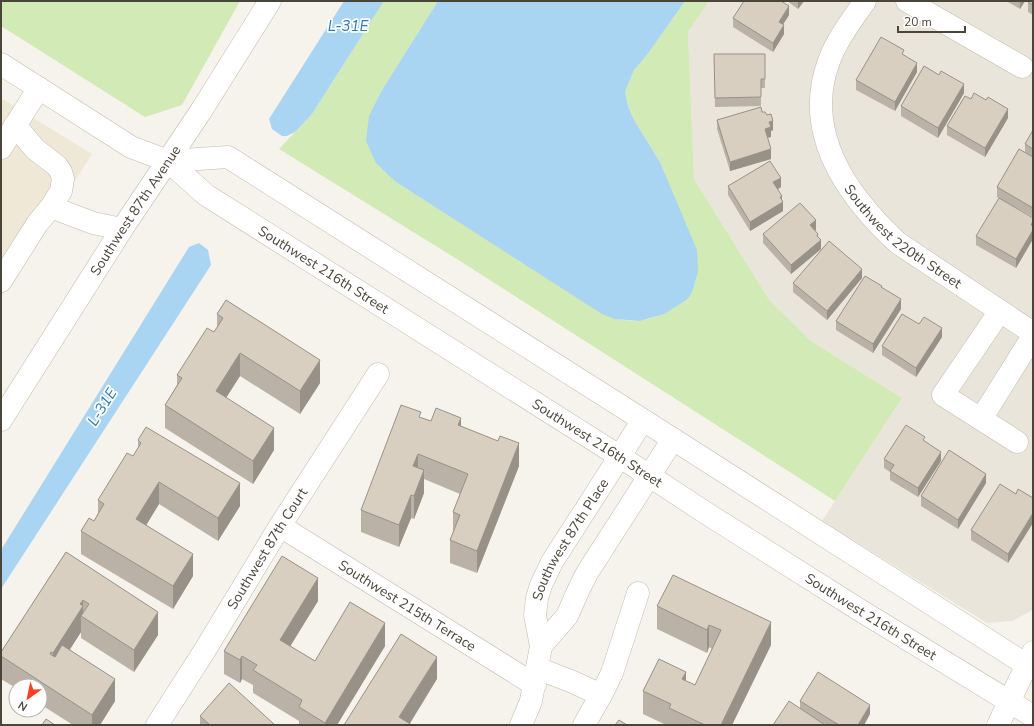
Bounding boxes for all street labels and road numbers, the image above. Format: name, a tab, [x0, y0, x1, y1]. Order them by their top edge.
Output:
street label: Southwest 87th Avenue	[85, 141, 185, 279]
street label: Southwest 220th Street	[840, 180, 966, 293]
street label: Southwest 216th Street	[255, 221, 393, 318]
street label: Southwest 216th Street	[529, 394, 666, 492]
street label: Southwest 87th Place	[527, 475, 613, 603]
street label: Southwest 87th Court	[222, 484, 312, 613]
street label: Southwest 215th Terrace	[335, 555, 480, 656]
street label: Southwest 216th Street	[802, 569, 940, 664]

